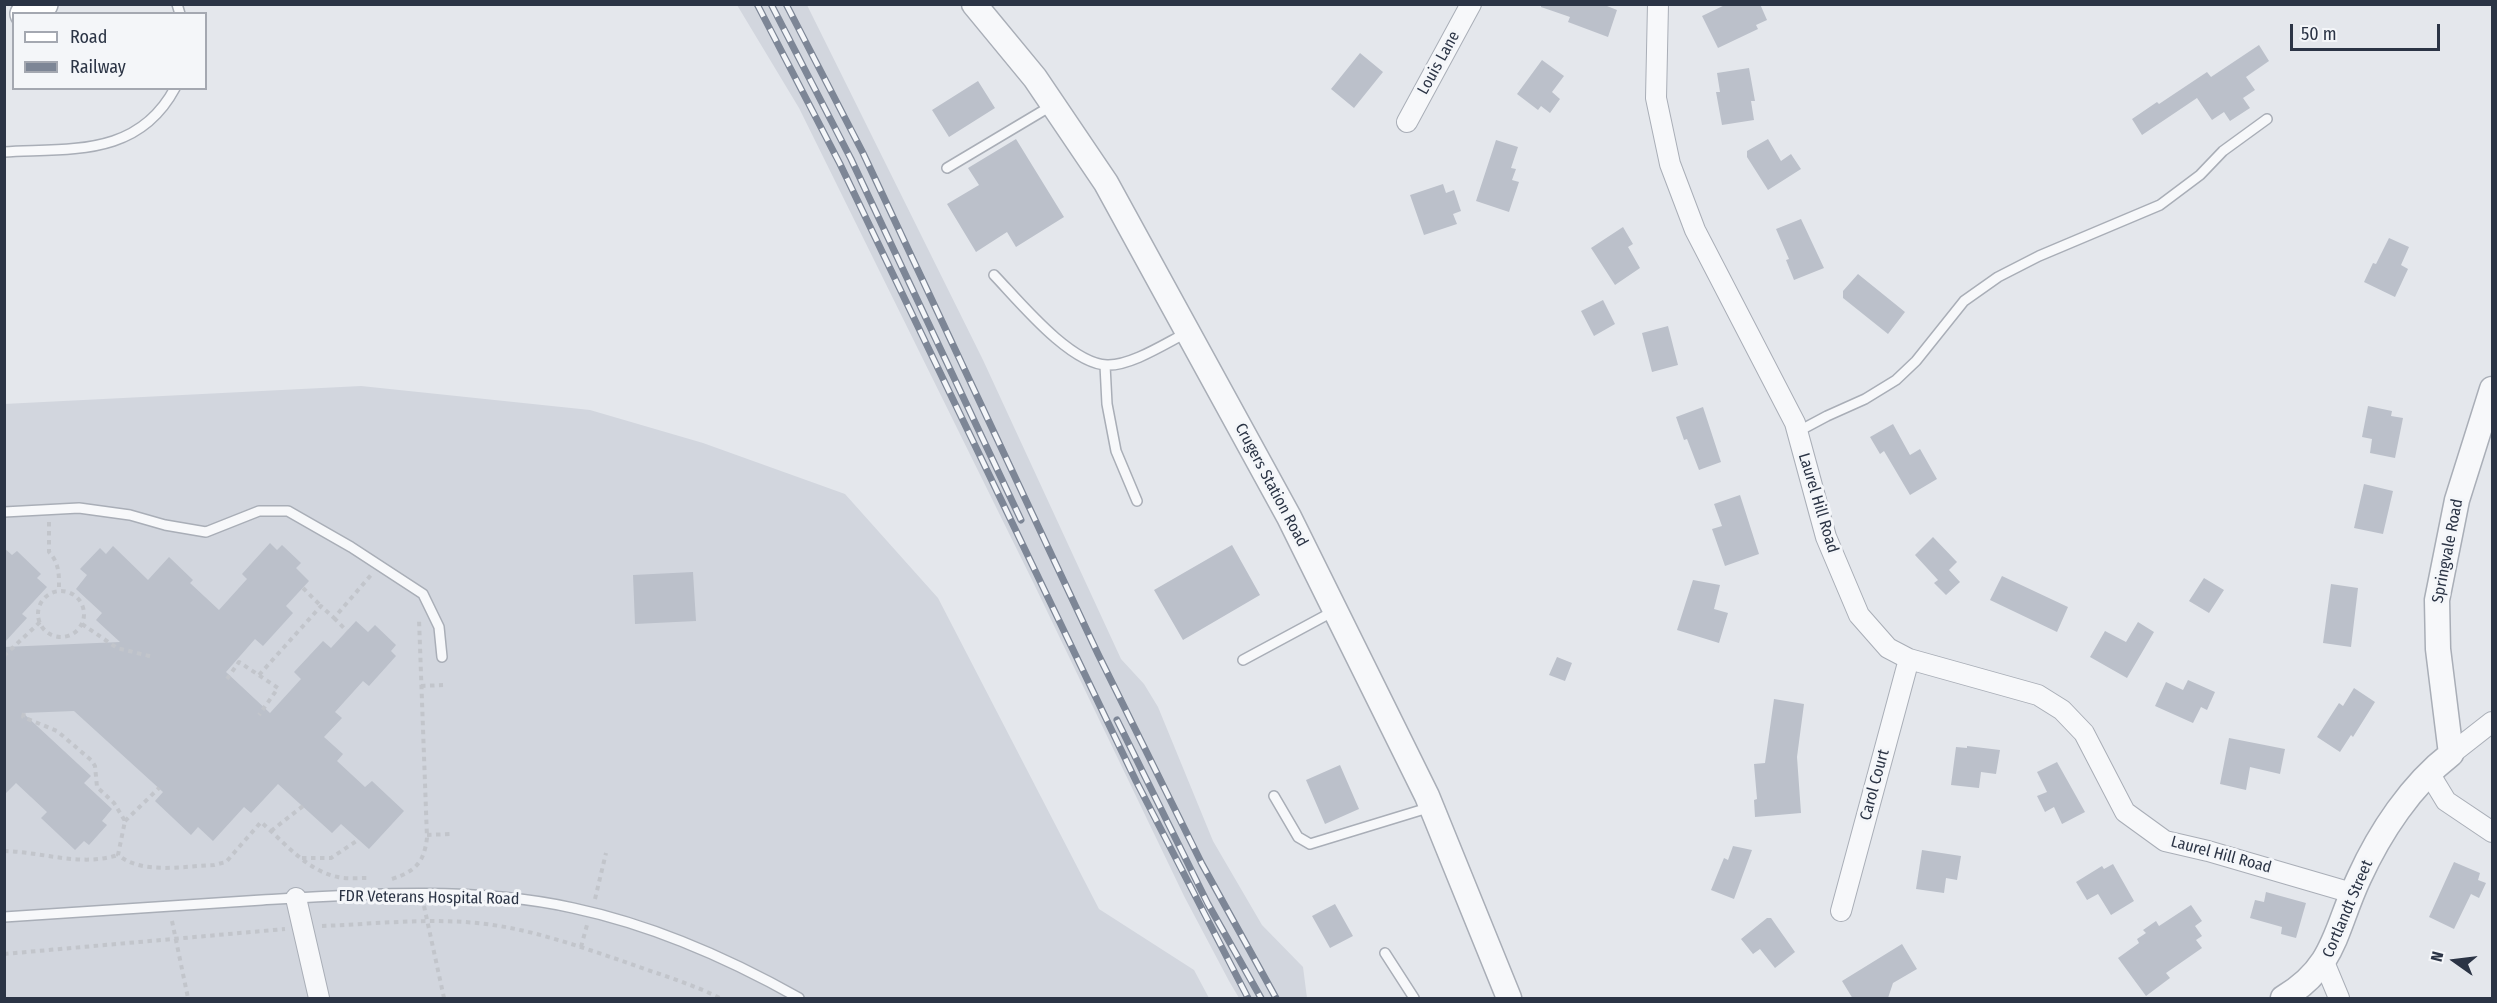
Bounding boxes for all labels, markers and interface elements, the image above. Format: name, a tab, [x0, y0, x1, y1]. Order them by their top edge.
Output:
legend	[12, 12, 207, 90]
scale bar	[2293, 12, 2443, 50]
text: 50 m	[2301, 23, 2337, 45]
text: Road	[70, 26, 107, 48]
street label: Louis Lane	[1414, 28, 1464, 98]
text: Railway	[70, 56, 126, 78]
street label: Crugers Station Road	[1230, 420, 1312, 550]
street label: Laurel Hill Road	[1794, 451, 1842, 555]
street label: Springvale Road	[2429, 497, 2467, 605]
street label: Carol Court	[1856, 747, 1894, 823]
street label: Laurel Hill Road	[2169, 832, 2273, 878]
street label: Cortlandt Street	[2319, 857, 2377, 961]
street label: FDR Veterans Hospital Road	[338, 887, 520, 909]
north arrow	[2425, 931, 2485, 991]
text: N	[2427, 950, 2447, 963]

